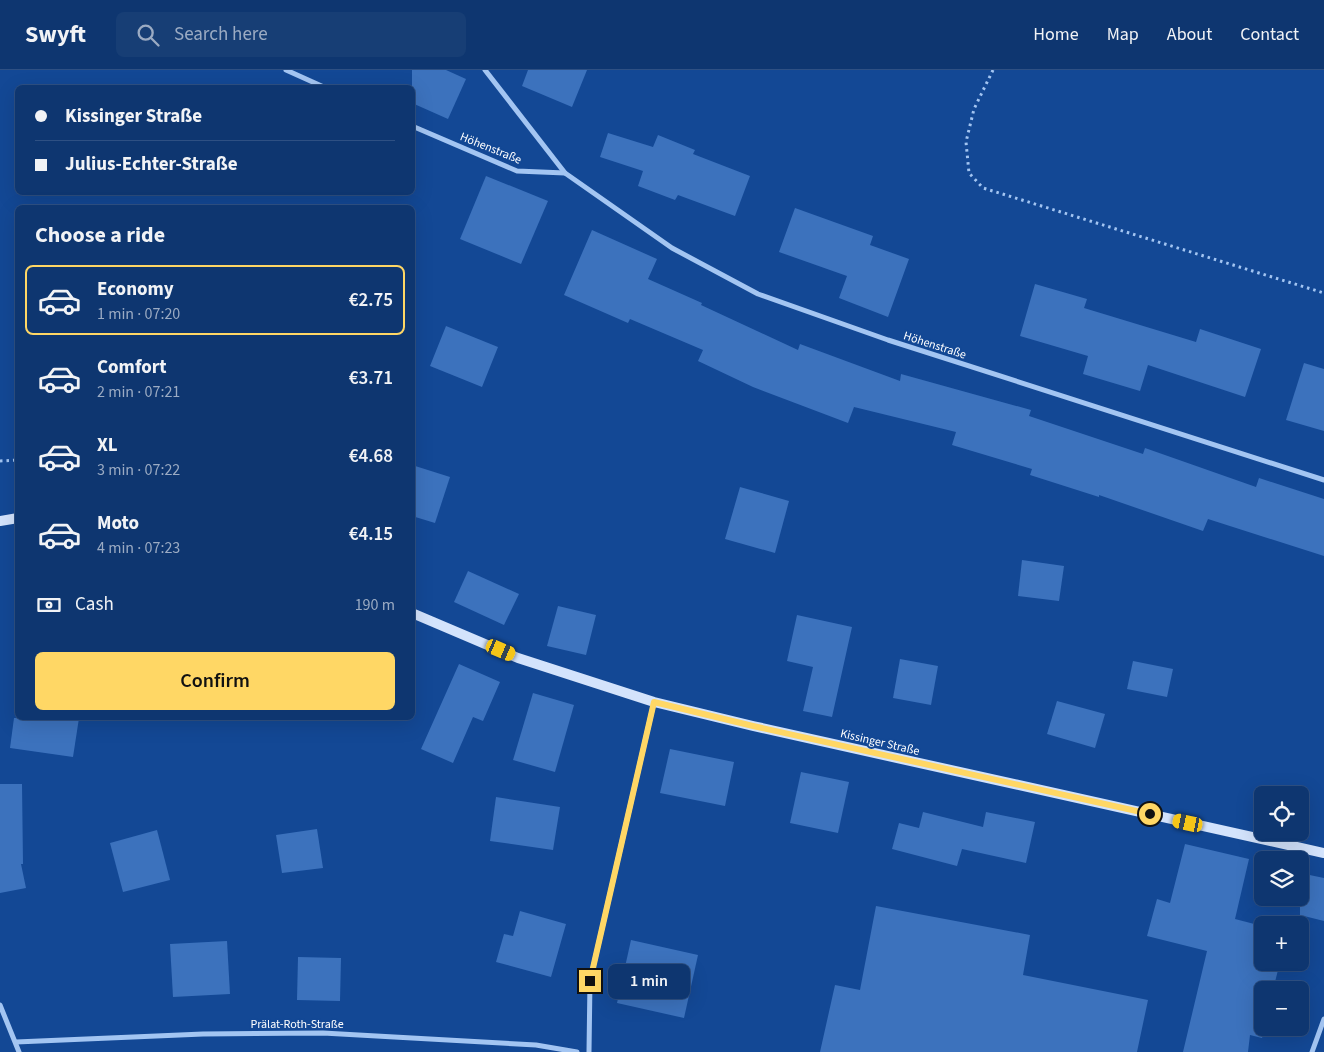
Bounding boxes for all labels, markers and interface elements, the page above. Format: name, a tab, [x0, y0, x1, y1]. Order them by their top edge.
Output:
search box	[116, 12, 466, 57]
text: Swyft	[25, 17, 86, 52]
icon: search	[134, 21, 162, 49]
text: Search here	[174, 21, 268, 48]
text: Home	[1033, 22, 1079, 47]
text: Map	[1107, 22, 1139, 47]
text: About	[1167, 22, 1212, 47]
text: Contact	[1240, 22, 1299, 47]
text: Kissinger Straße	[65, 103, 202, 130]
street label: Höhenstraße	[457, 128, 524, 169]
text: Julius-Echter-Straße	[65, 151, 238, 178]
text: Choose a ride	[35, 219, 165, 251]
text: Economy	[97, 276, 174, 303]
icon: car	[37, 278, 82, 323]
text: €2.75	[349, 287, 393, 314]
text: 1 min · 07:20	[97, 303, 180, 325]
street label: Höhenstraße	[901, 327, 968, 364]
text: Comfort	[97, 354, 167, 381]
icon: car	[37, 356, 82, 401]
text: €3.71	[349, 365, 393, 392]
text: 2 min · 07:21	[97, 381, 180, 403]
text: XL	[97, 432, 118, 459]
icon: car	[37, 434, 82, 479]
text: €4.68	[349, 443, 393, 470]
text: 3 min · 07:22	[97, 459, 180, 481]
text: Moto	[97, 510, 139, 537]
icon: car	[37, 512, 82, 557]
text: €4.15	[349, 521, 393, 548]
text: 4 min · 07:23	[97, 537, 180, 559]
icon: cash	[35, 591, 63, 619]
text: Cash	[75, 591, 114, 618]
text: 190 m	[355, 594, 395, 616]
car	[484, 637, 517, 663]
button: Confirm	[35, 652, 395, 710]
street label: Kissinger Straße	[839, 725, 921, 760]
map controls	[1254, 786, 1309, 1036]
button: locate	[1254, 786, 1309, 841]
route start	[1139, 803, 1161, 825]
car	[1171, 813, 1204, 833]
button: layers	[1254, 851, 1309, 906]
button: +	[1254, 916, 1309, 971]
callout: 1 min	[608, 964, 690, 998]
route end	[579, 970, 601, 992]
text: 1 min	[630, 970, 668, 992]
button: −	[1254, 981, 1309, 1036]
street label: Prälat-Roth-Straße	[250, 1016, 344, 1033]

